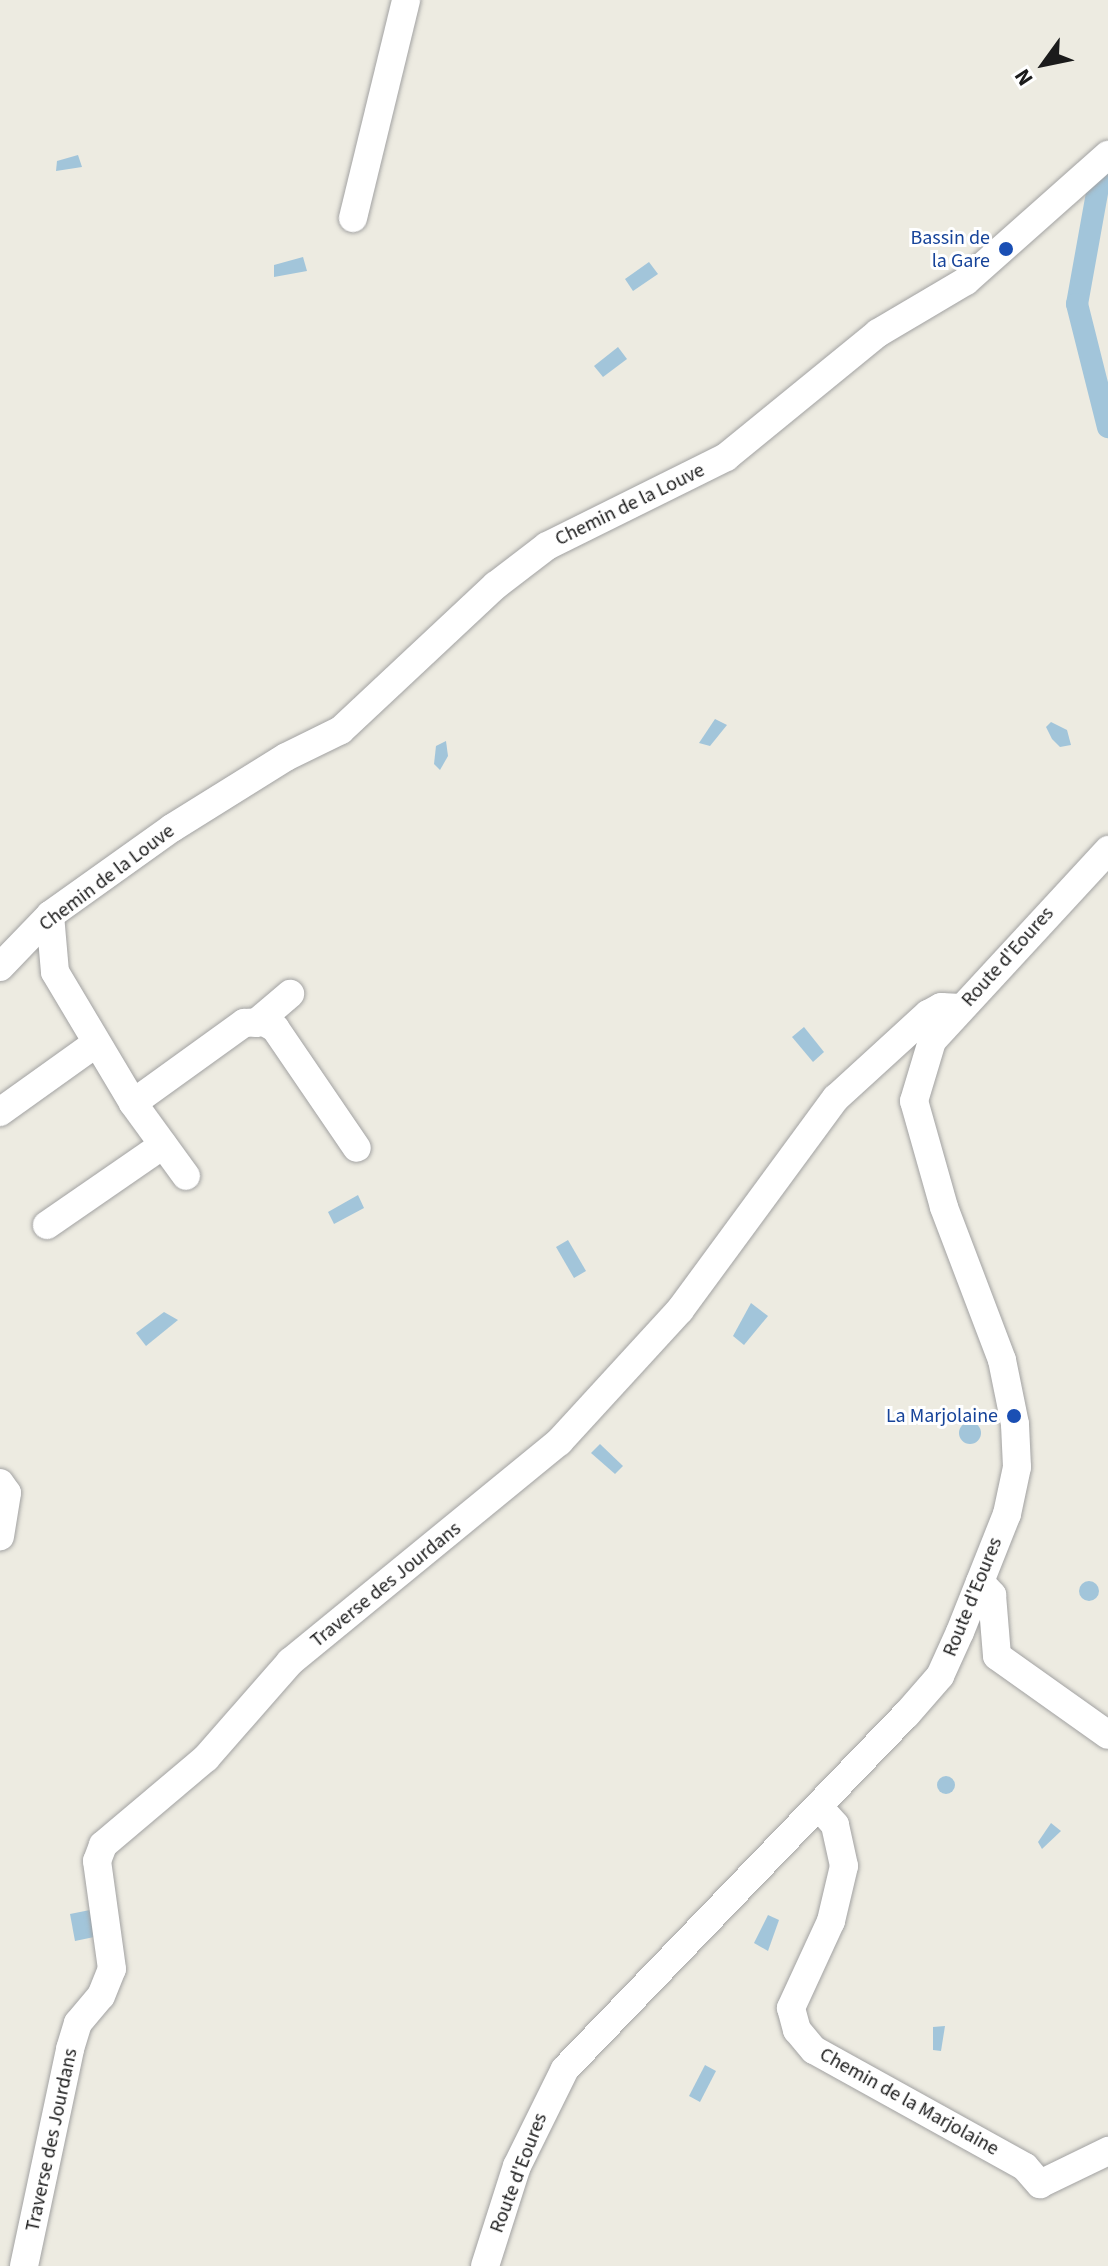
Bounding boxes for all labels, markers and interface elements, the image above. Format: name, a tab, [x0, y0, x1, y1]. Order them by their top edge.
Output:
north arrow	[1004, 24, 1084, 104]
text: N	[1006, 62, 1041, 92]
place label: Bassin de la Gare	[911, 226, 990, 273]
marker: Bassin de la Gare	[997, 240, 1015, 258]
street label: Chemin de la Louve	[551, 458, 709, 552]
street label: Chemin de la Louve	[35, 819, 179, 937]
street label: Route d'Eoures	[957, 902, 1059, 1012]
place label: La Marjolaine	[886, 1404, 998, 1428]
marker: La Marjolaine	[1005, 1407, 1023, 1425]
street label: Traverse des Jourdans	[306, 1517, 466, 1653]
street label: Route d'Eoures	[938, 1534, 1008, 1660]
street label: Chemin de la Marjolaine	[815, 2043, 1003, 2161]
street label: Traverse des Jourdans	[21, 2046, 83, 2234]
street label: Route d'Eoures	[485, 2110, 553, 2236]

